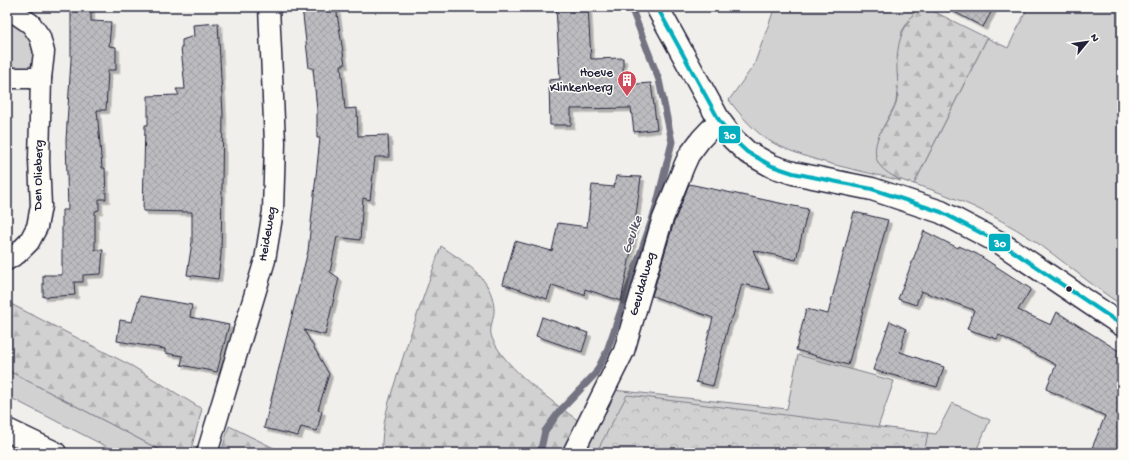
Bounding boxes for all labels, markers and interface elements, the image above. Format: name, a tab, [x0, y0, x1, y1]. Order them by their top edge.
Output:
north arrow	[1067, 22, 1107, 62]
text: N	[1087, 32, 1101, 44]
place label: Hoeve Klinkenberg	[550, 66, 613, 96]
building icon: Hoeve Klinkenberg	[616, 69, 638, 97]
line badge: 30	[718, 125, 741, 144]
text: 30	[723, 131, 737, 143]
street label: Den Olieberg	[31, 140, 47, 211]
street label: Heideweg	[256, 205, 280, 263]
water label: Geulke	[619, 213, 648, 256]
line badge: 30	[988, 233, 1011, 252]
text: 30	[993, 239, 1007, 251]
street label: Geuldalweg	[627, 250, 659, 318]
unlabelled marker	[1064, 284, 1074, 294]

